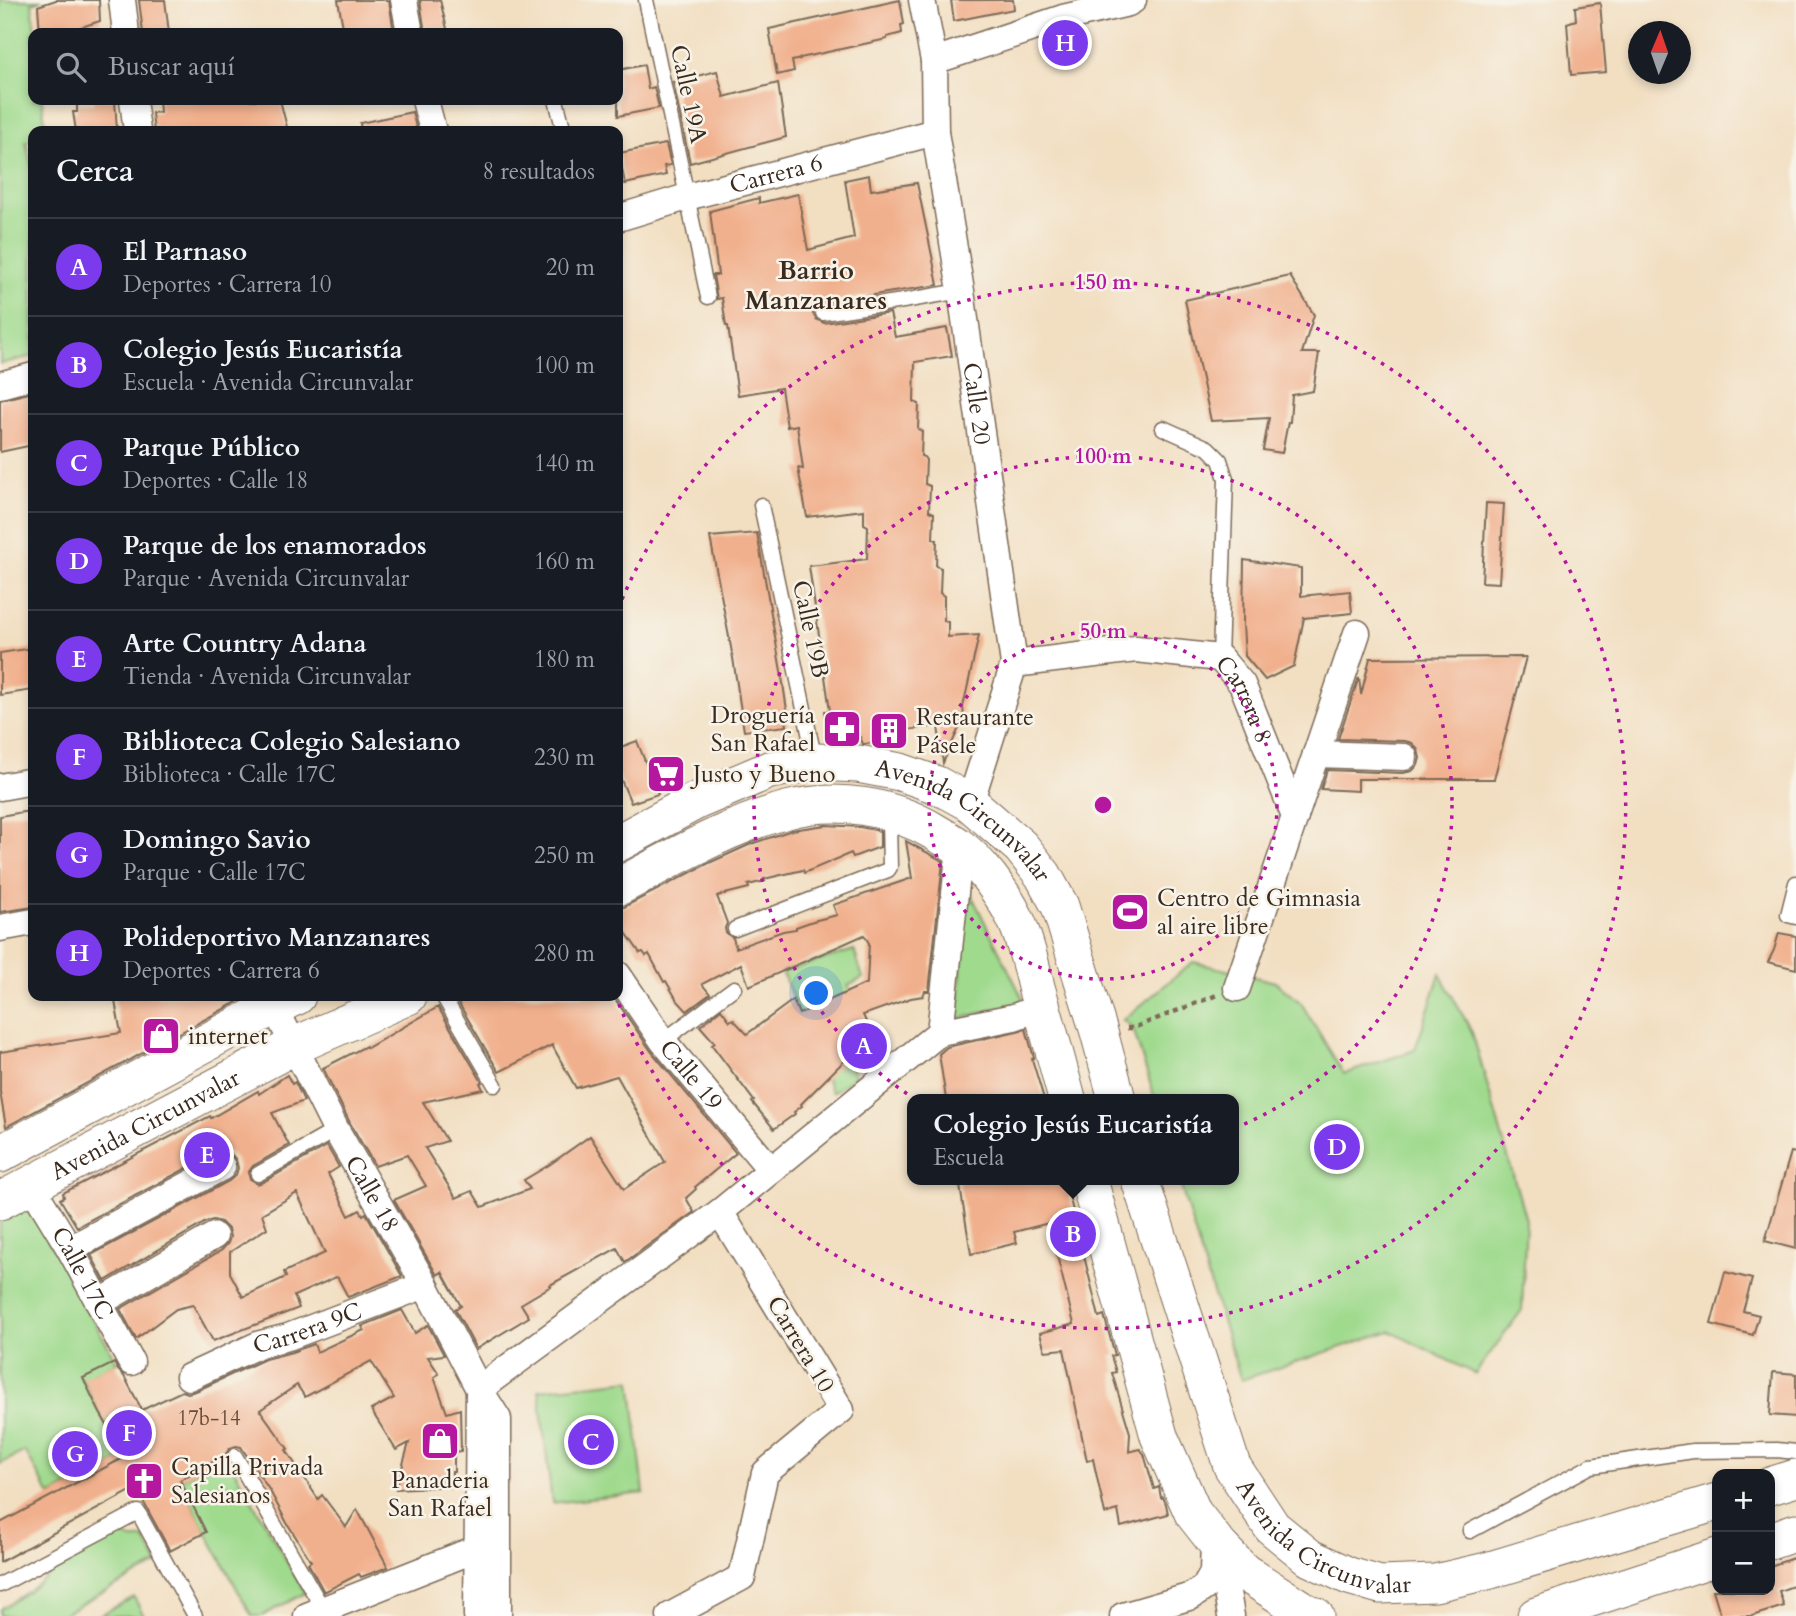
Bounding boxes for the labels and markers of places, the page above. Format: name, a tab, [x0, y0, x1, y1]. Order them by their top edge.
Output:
pin: H	[1042, 17, 1088, 69]
place label: Droguería San Rafael	[710, 699, 816, 760]
place label: Restaurante Pásele	[916, 701, 1034, 762]
pharmacy icon: Droguería San Rafael	[821, 708, 863, 750]
building icon: Restaurante Pásele	[868, 710, 910, 752]
supermarket icon: Justo y Bueno	[645, 753, 687, 795]
place label: Justo y Bueno	[690, 758, 835, 791]
centre of rings	[1091, 793, 1115, 817]
place label: Centro de Gimnasia al aire libre	[1157, 882, 1362, 943]
sports icon: Centro de Gimnasia al aire libre	[1109, 891, 1151, 933]
shop icon: internet	[140, 1015, 182, 1057]
place label: internet	[188, 1020, 268, 1053]
pin: A	[841, 1020, 887, 1072]
pin: D	[1314, 1121, 1360, 1173]
pin: E	[184, 1129, 230, 1181]
pin: B	[1050, 1208, 1096, 1260]
pin: F	[106, 1407, 152, 1459]
pin: C	[568, 1416, 614, 1468]
shop icon: Panaderia San Rafael	[419, 1420, 461, 1462]
pin: G	[52, 1428, 98, 1480]
place label: Capilla Privada Salesianos	[171, 1451, 324, 1512]
church icon: Capilla Privada Salesianos	[123, 1460, 165, 1502]
place label: Panaderia San Rafael	[388, 1464, 492, 1525]

